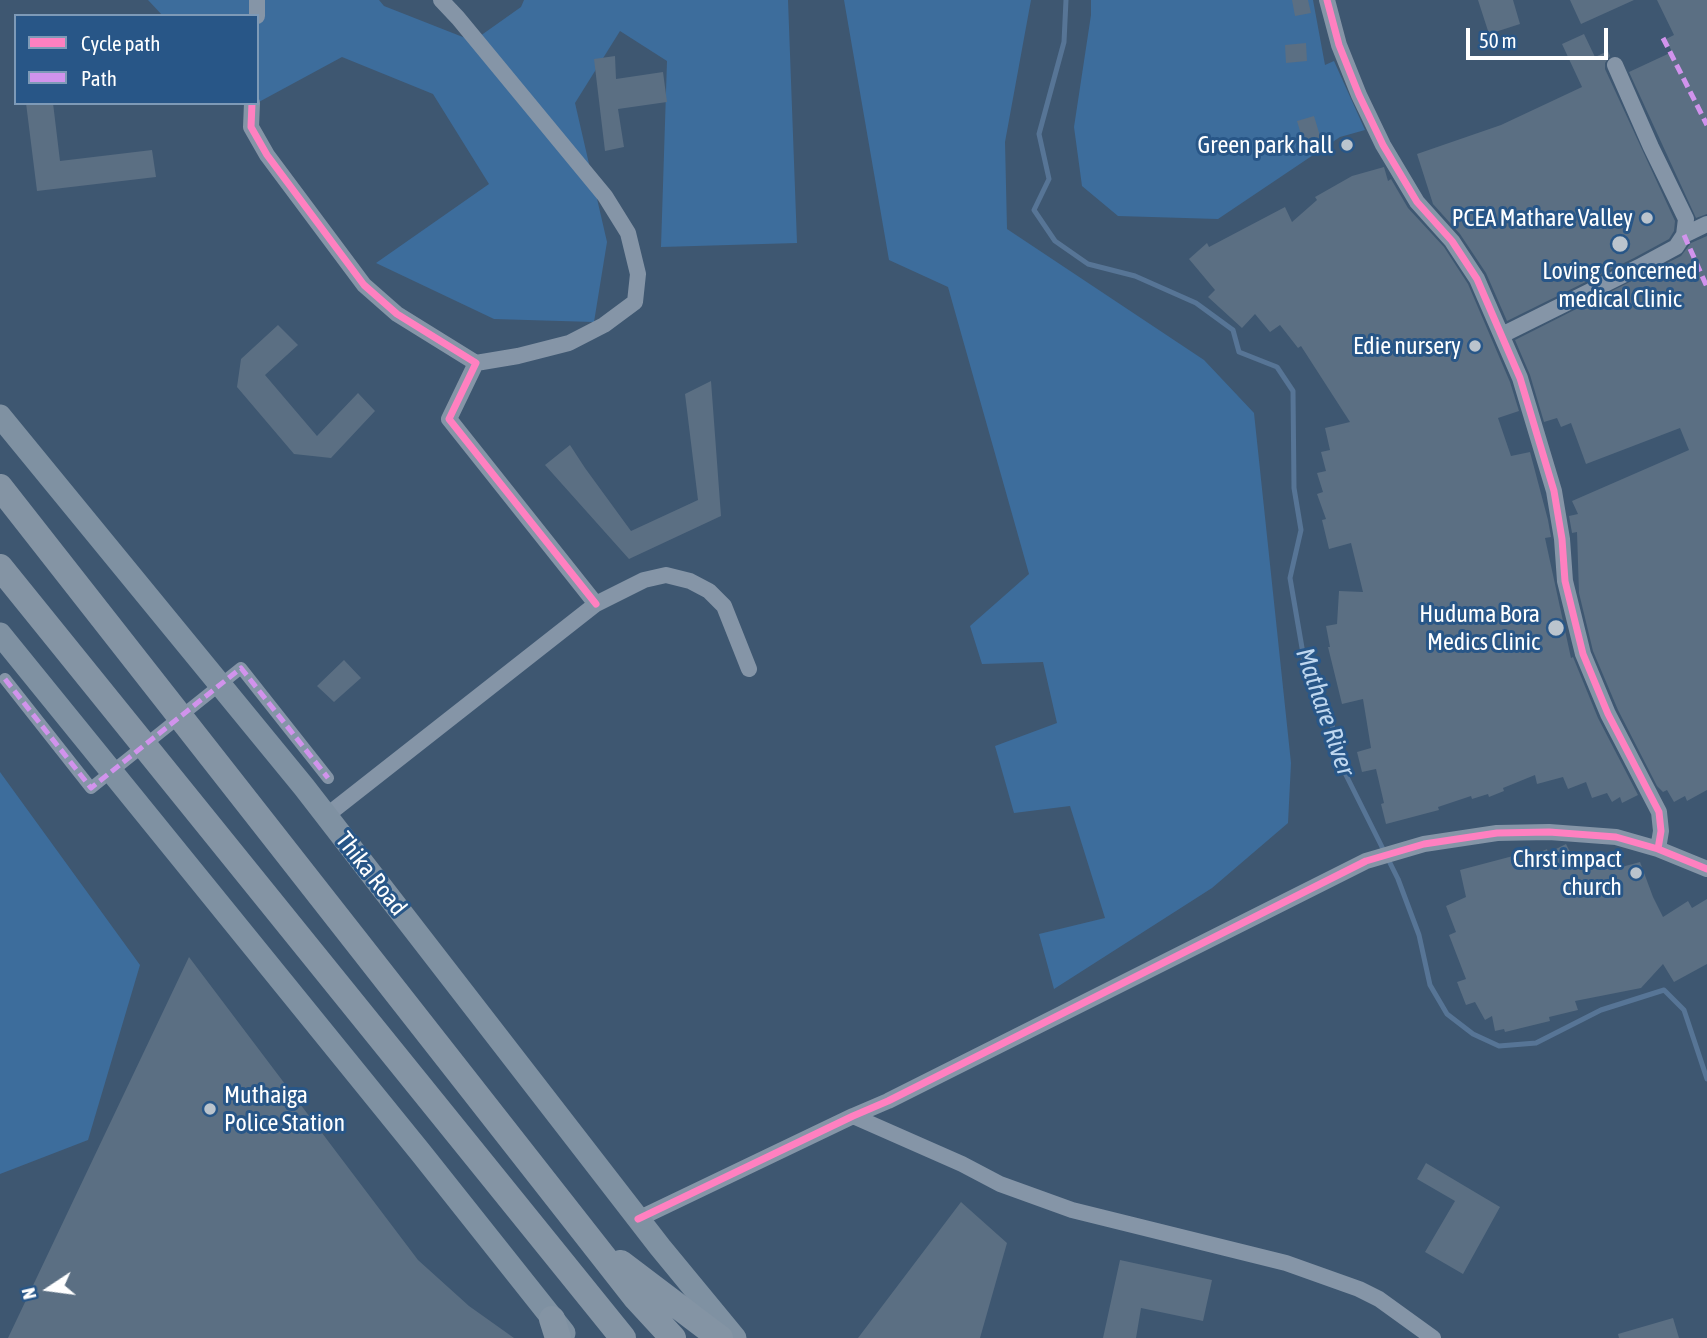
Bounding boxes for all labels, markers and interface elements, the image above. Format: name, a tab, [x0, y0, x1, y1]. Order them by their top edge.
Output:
legend	[14, 14, 259, 105]
scale bar	[1469, 14, 1611, 58]
text: 50 m	[1479, 28, 1517, 52]
text: Cycle path	[81, 31, 160, 55]
text: Path	[81, 66, 117, 90]
place label: Green park hall	[1198, 131, 1333, 159]
marker: Green park hall	[1339, 137, 1355, 153]
place label: PCEA Mathare Valley	[1452, 204, 1633, 232]
marker: PCEA Mathare Valley	[1639, 210, 1655, 226]
marker: Loving Concerned medical Clinic	[1610, 234, 1630, 254]
place label: Loving Concerned medical Clinic	[1542, 257, 1698, 313]
place label: Edie nursery	[1353, 332, 1461, 360]
marker: Edie nursery	[1467, 338, 1483, 354]
place label: Huduma Bora Medics Clinic	[1419, 600, 1540, 656]
marker: Huduma Bora Medics Clinic	[1546, 618, 1566, 638]
water label: Mathare River	[1289, 644, 1361, 780]
street label: Thika Road	[329, 827, 413, 921]
place label: Chrst impact church	[1513, 845, 1622, 901]
marker: Chrst impact church	[1628, 865, 1644, 881]
place label: Muthaiga Police Station	[224, 1081, 345, 1137]
marker: Muthaiga Police Station	[202, 1101, 218, 1117]
north arrow	[14, 1254, 84, 1324]
text: N	[17, 1286, 41, 1302]

